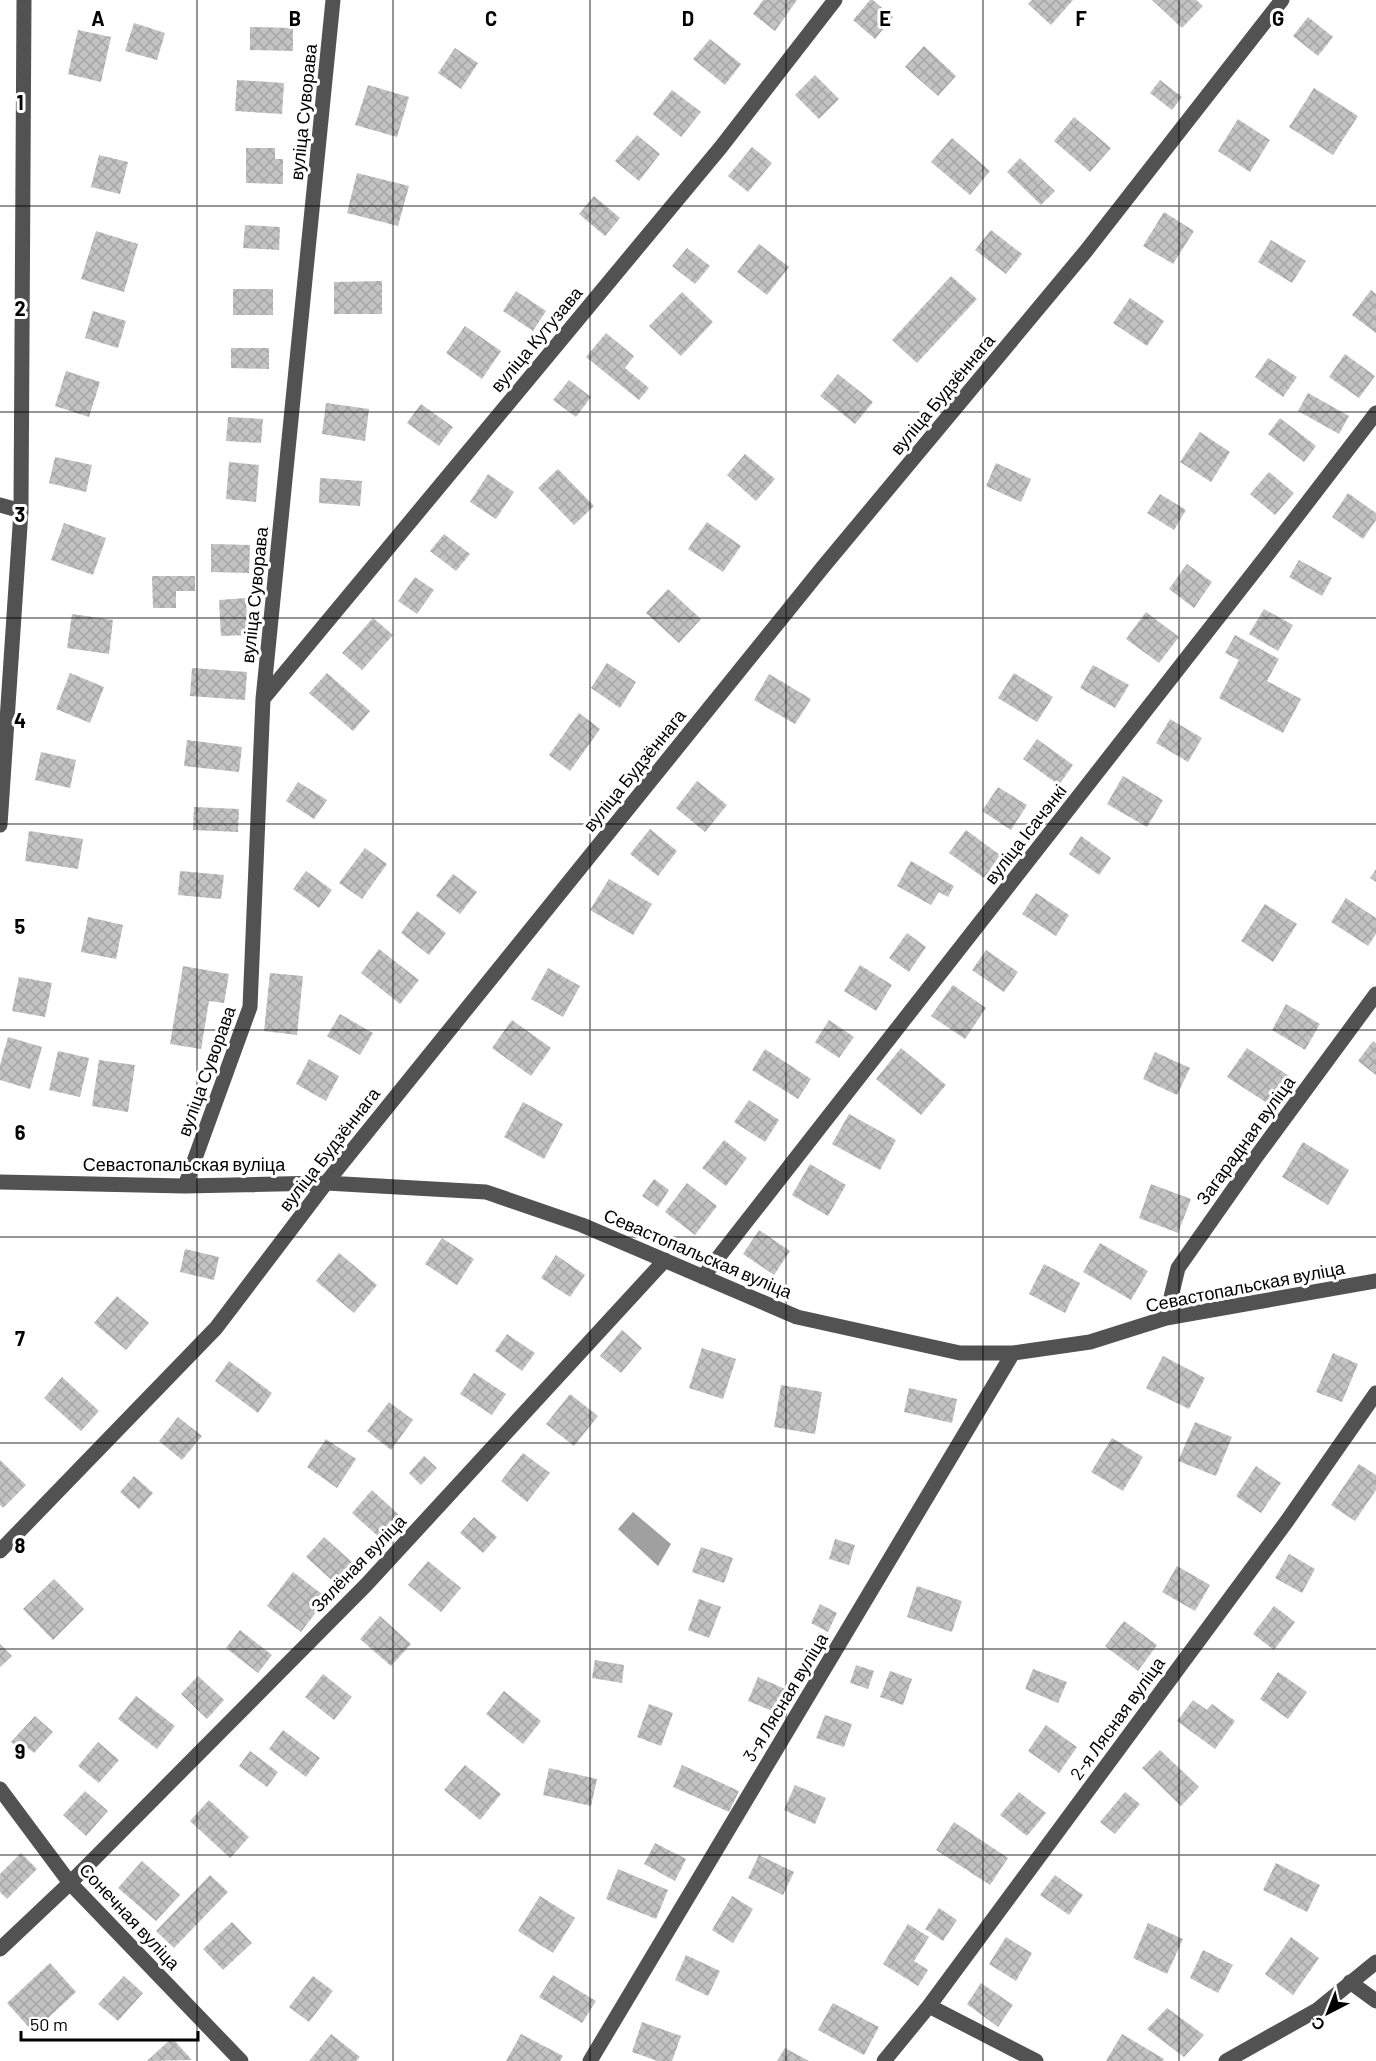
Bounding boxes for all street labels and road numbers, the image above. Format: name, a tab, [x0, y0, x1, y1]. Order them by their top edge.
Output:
street label: вуліца Суворава	[285, 42, 321, 181]
street label: вуліца Кутузава	[486, 281, 587, 396]
street label: вуліца Будзённага	[885, 328, 1000, 459]
street label: вуліца Суворава	[236, 525, 272, 664]
street label: вуліца Будзённага	[578, 704, 691, 836]
street label: вуліца Ісачэнкі	[979, 780, 1071, 888]
street label: вуліца Суворава	[172, 1002, 240, 1139]
street label: Загарадная вуліца	[1191, 1071, 1300, 1209]
street label: вуліца Будзённага	[274, 1082, 385, 1215]
street label: Севастопальская вуліца	[83, 1153, 286, 1175]
street label: Севастопальская вуліца	[601, 1203, 796, 1303]
street label: Севастопальская вуліца	[1144, 1256, 1347, 1316]
street label: Зялёная вуліца	[306, 1509, 411, 1616]
street label: 3-я Лясная вуліца	[738, 1628, 833, 1765]
street label: 2-я Лясная вуліца	[1065, 1651, 1170, 1784]
street label: Сонечная вуліца	[75, 1858, 186, 1975]

